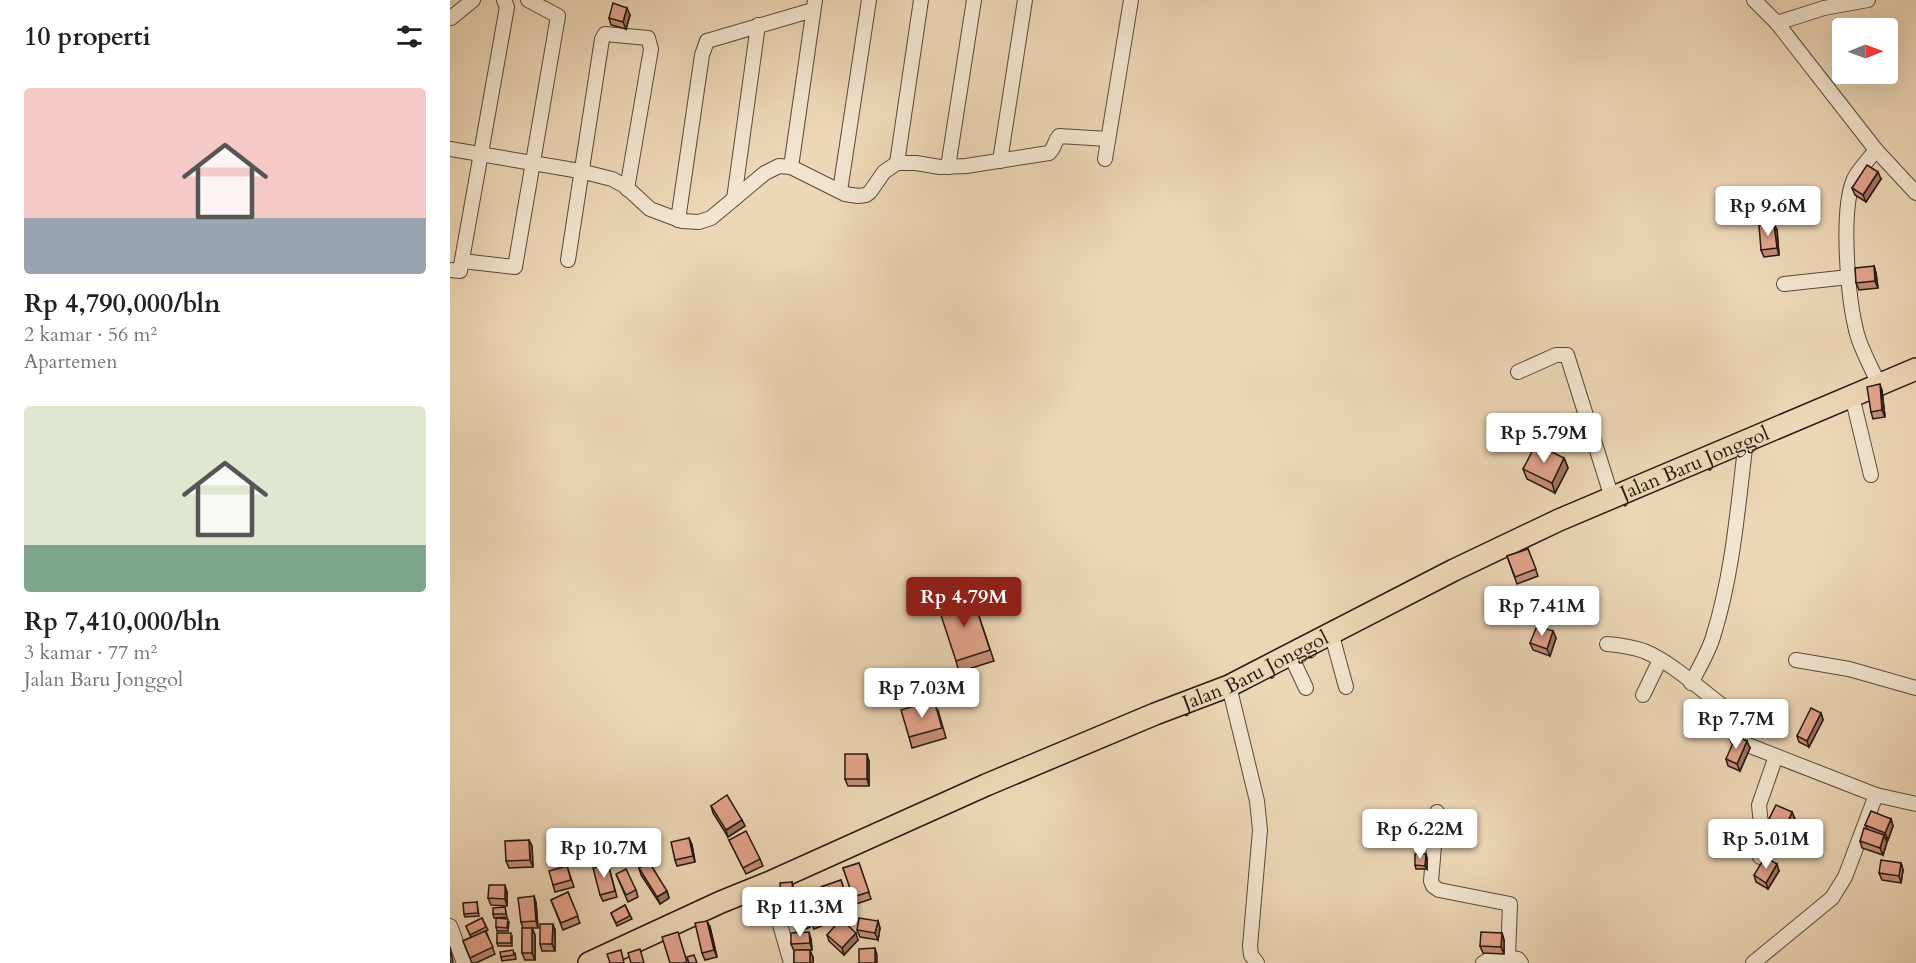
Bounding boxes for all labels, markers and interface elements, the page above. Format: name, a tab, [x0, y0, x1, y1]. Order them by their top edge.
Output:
north arrow	[1832, 18, 1898, 84]
map controls	[1832, 18, 1898, 84]
text: 10 properti	[24, 19, 151, 54]
icon: filters	[393, 20, 426, 53]
icon: home	[171, 127, 279, 235]
pin: Rp 9.6M	[1713, 186, 1823, 237]
text: Rp 9.6M	[1729, 192, 1807, 219]
text: Rp 4,790,000/bln	[24, 286, 221, 321]
text: 2 kamar · 56 m²	[24, 321, 157, 348]
text: Apartemen	[24, 348, 118, 375]
pin: Rp 5.79M	[1482, 413, 1606, 464]
text: Rp 5.79M	[1500, 419, 1588, 446]
street label: Jalan Baru Jonggol	[1613, 420, 1773, 508]
icon: home	[171, 445, 279, 553]
pin: Rp 4.79M	[902, 577, 1026, 628]
text: Rp 4.79M	[920, 583, 1008, 610]
pin: Rp 7.41M	[1480, 586, 1604, 637]
text: Rp 7.41M	[1498, 592, 1586, 619]
text: Rp 7,410,000/bln	[24, 604, 221, 639]
street label: Jalan Baru Jonggol	[1176, 624, 1333, 718]
text: 3 kamar · 77 m²	[24, 639, 157, 666]
text: Jalan Baru Jonggol	[24, 666, 183, 693]
pin: Rp 7.03M	[860, 668, 984, 719]
text: Rp 7.03M	[878, 674, 966, 701]
pin: Rp 7.7M	[1681, 699, 1791, 750]
text: Rp 7.7M	[1697, 705, 1775, 732]
pin: Rp 6.22M	[1358, 809, 1482, 860]
text: Rp 6.22M	[1376, 815, 1464, 842]
pin: Rp 5.01M	[1704, 819, 1828, 870]
text: Rp 5.01M	[1722, 825, 1810, 852]
pin: Rp 10.7M	[542, 828, 666, 879]
text: Rp 10.7M	[560, 834, 648, 861]
pin: Rp 11.3M	[738, 887, 862, 938]
text: Rp 11.3M	[756, 893, 844, 920]

